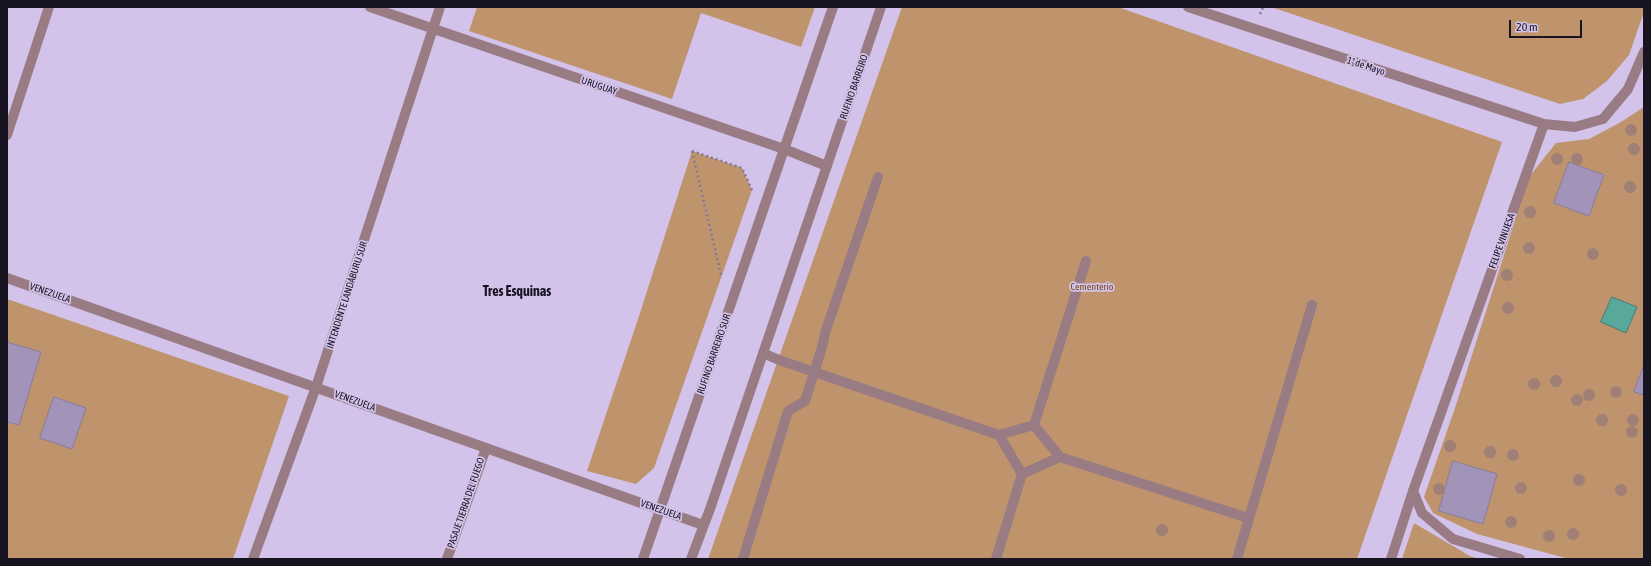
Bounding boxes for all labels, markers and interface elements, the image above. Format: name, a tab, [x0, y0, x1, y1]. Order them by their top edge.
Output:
scale bar	[1511, 12, 1584, 38]
text: 20 m	[1516, 20, 1538, 34]
street label: RUFINO BARREIRO	[837, 53, 871, 121]
street label: 1º de Mayo	[1345, 54, 1387, 78]
street label: URUGUAY	[580, 74, 618, 98]
street label: FELIPE VINUESA	[1486, 212, 1518, 270]
street label: INTENDENTE LANDÁBURU SUR	[324, 240, 370, 350]
street label: VENEZUELA	[28, 280, 72, 306]
park label: Cementerio	[1071, 281, 1113, 293]
district label: Tres Esquinas	[483, 284, 551, 300]
street label: RUFINO BARREIRO SUR	[695, 312, 733, 396]
street label: VENEZUELA	[333, 388, 377, 414]
street label: PASAJE TIERRA DEL FUEGO	[445, 456, 487, 550]
street label: VENEZUELA	[639, 497, 683, 523]

